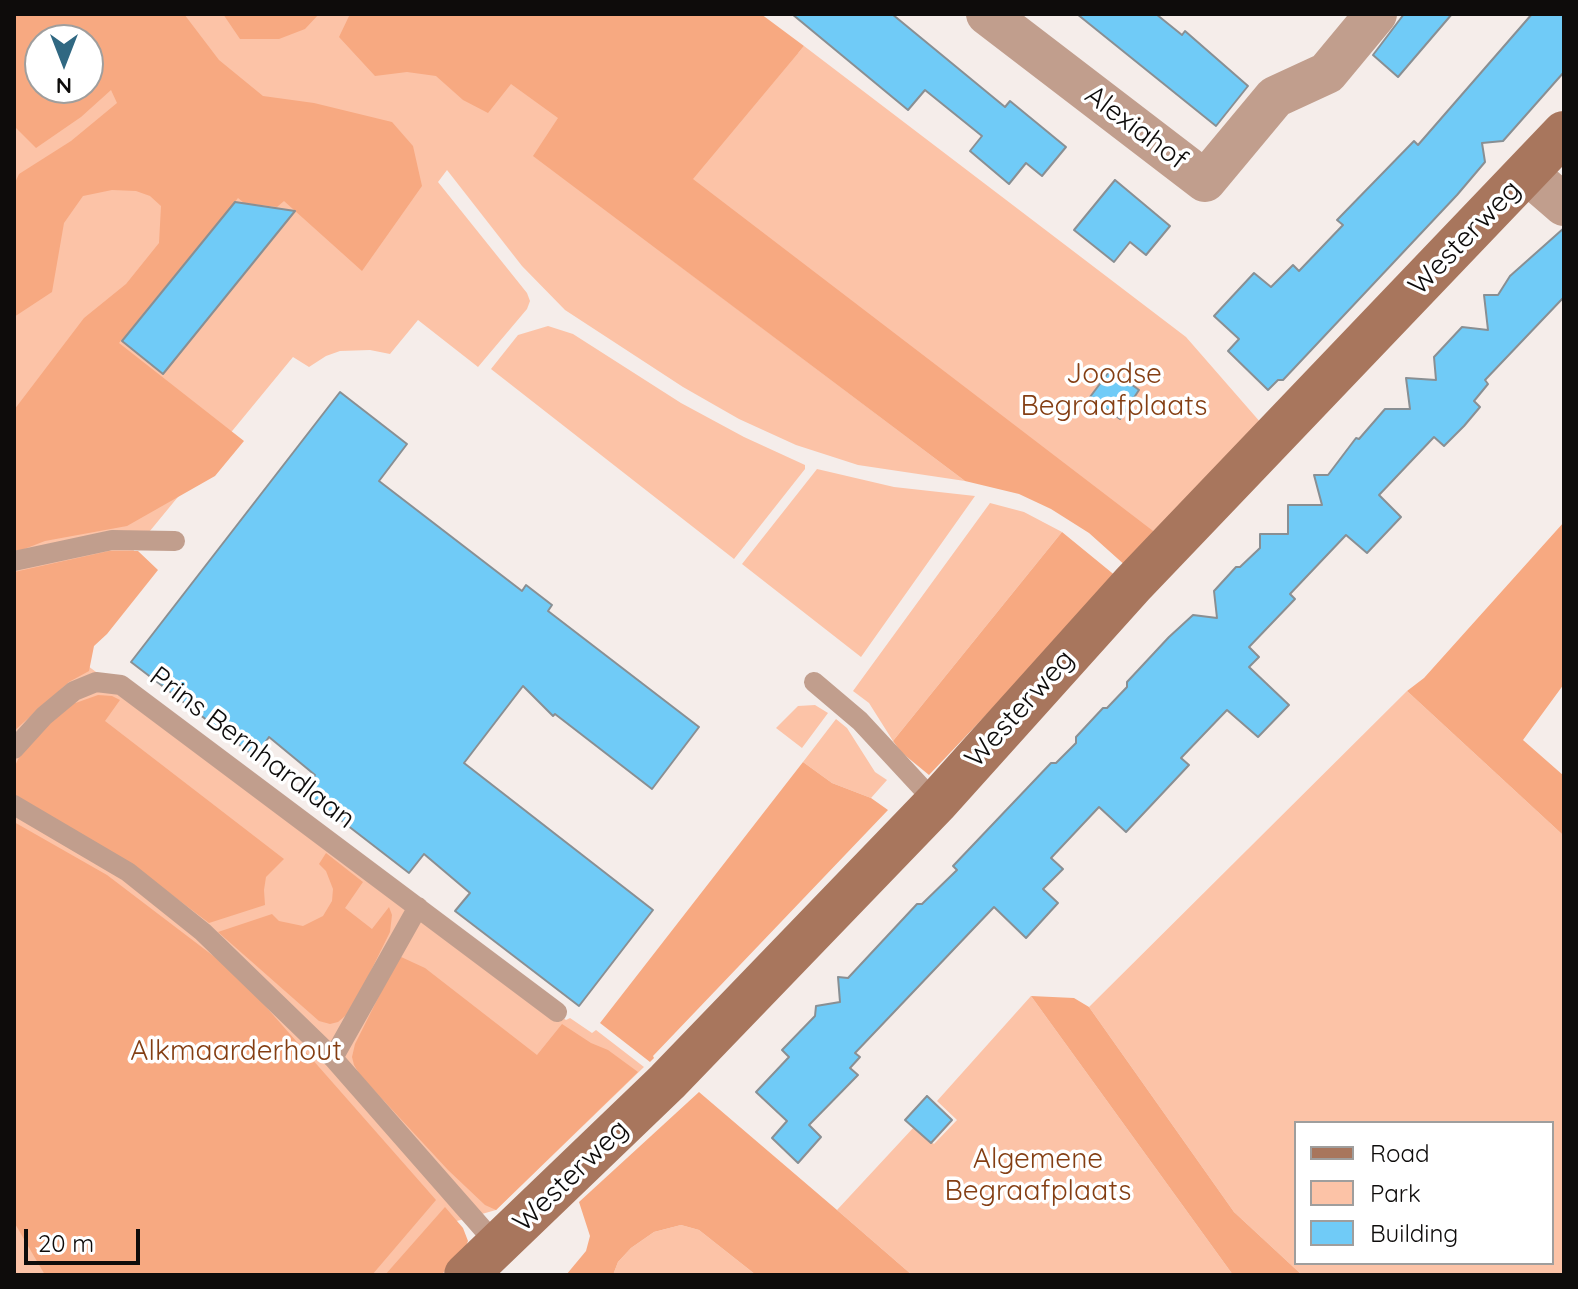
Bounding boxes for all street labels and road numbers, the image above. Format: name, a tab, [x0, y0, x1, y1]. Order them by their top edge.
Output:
street label: Alexiahof	[1078, 79, 1194, 177]
street label: Westerweg	[1402, 173, 1528, 303]
street label: Westerweg	[958, 643, 1082, 775]
street label: Prins Bernhardlaan	[143, 660, 361, 836]
street label: Westerweg	[506, 1113, 636, 1239]

